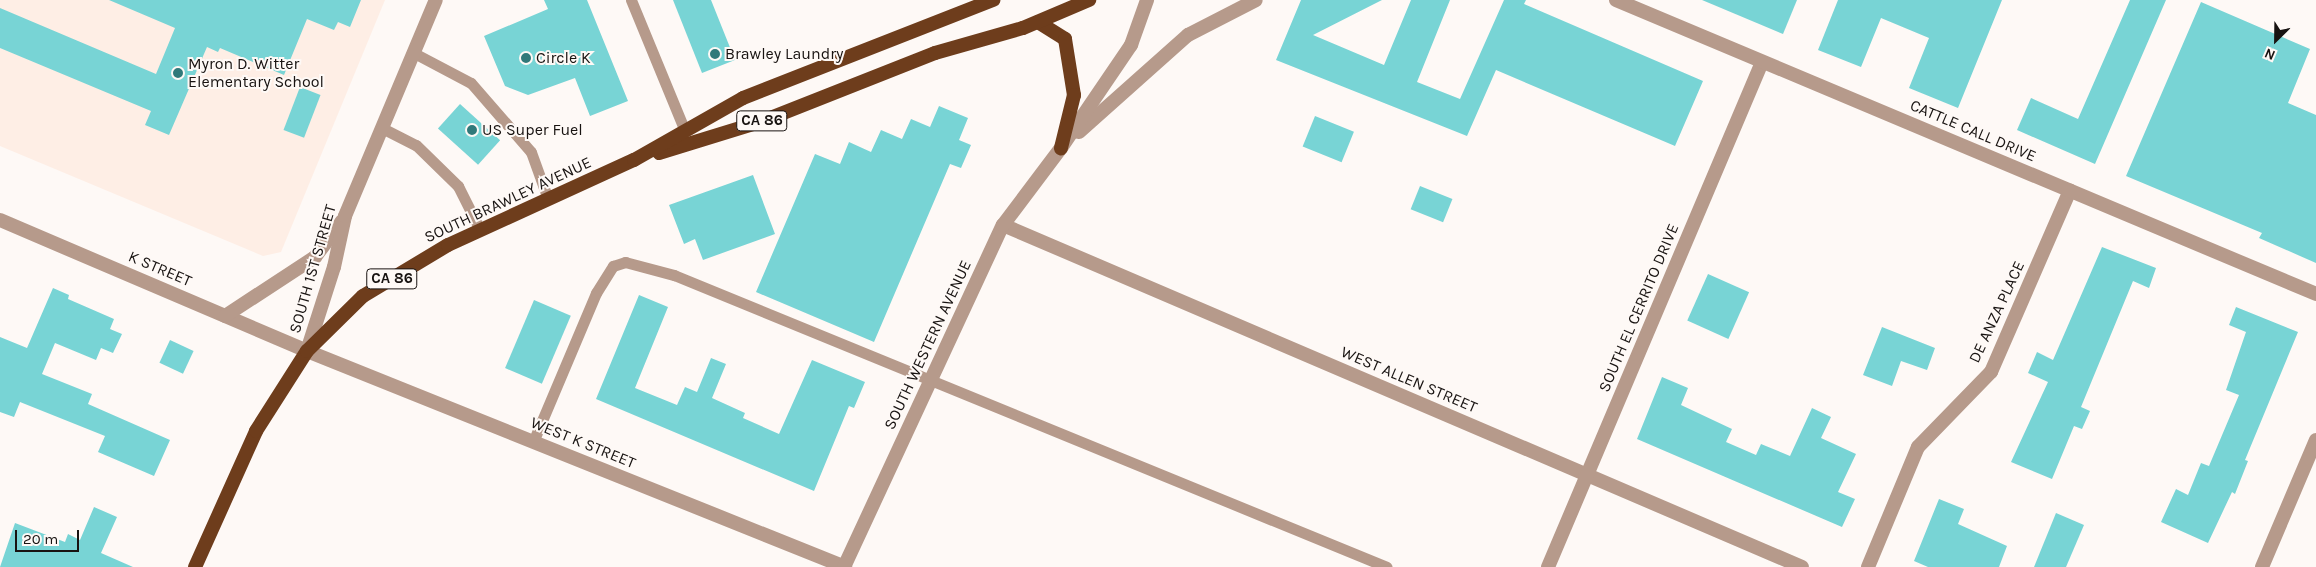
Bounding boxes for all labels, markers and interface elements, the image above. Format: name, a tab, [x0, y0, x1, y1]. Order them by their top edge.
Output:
north arrow	[2251, 15, 2301, 65]
place label: Brawley Laundry	[725, 44, 843, 64]
text: N	[2262, 44, 2278, 64]
place label: Circle K	[536, 48, 591, 68]
marker: Brawley Laundry	[709, 48, 721, 60]
marker: Circle K	[520, 52, 532, 64]
place label: Myron D. Witter Elementary School	[188, 54, 324, 92]
marker: Myron D. Witter Elementary School	[172, 67, 184, 79]
street label: CATTLE CALL DRIVE	[1907, 96, 2039, 166]
road number: CA 86	[736, 108, 788, 134]
place label: US Super Fuel	[482, 120, 583, 140]
marker: US Super Fuel	[466, 124, 478, 136]
street label: SOUTH BRAWLEY AVENUE	[422, 153, 594, 247]
street label: SOUTH 1ST STREET	[285, 202, 341, 336]
street label: SOUTH EL CERRITO DRIVE	[1595, 221, 1683, 395]
street label: K STREET	[125, 247, 195, 291]
street label: SOUTH WESTERN AVENUE	[880, 257, 976, 433]
street label: DE ANZA PLACE	[1965, 258, 2029, 366]
road number: CA 86	[366, 266, 418, 292]
street label: WEST ALLEN STREET	[1338, 343, 1480, 417]
street label: WEST K STREET	[528, 413, 638, 473]
scale bar	[18, 520, 81, 552]
text: 20 m	[23, 530, 58, 548]

